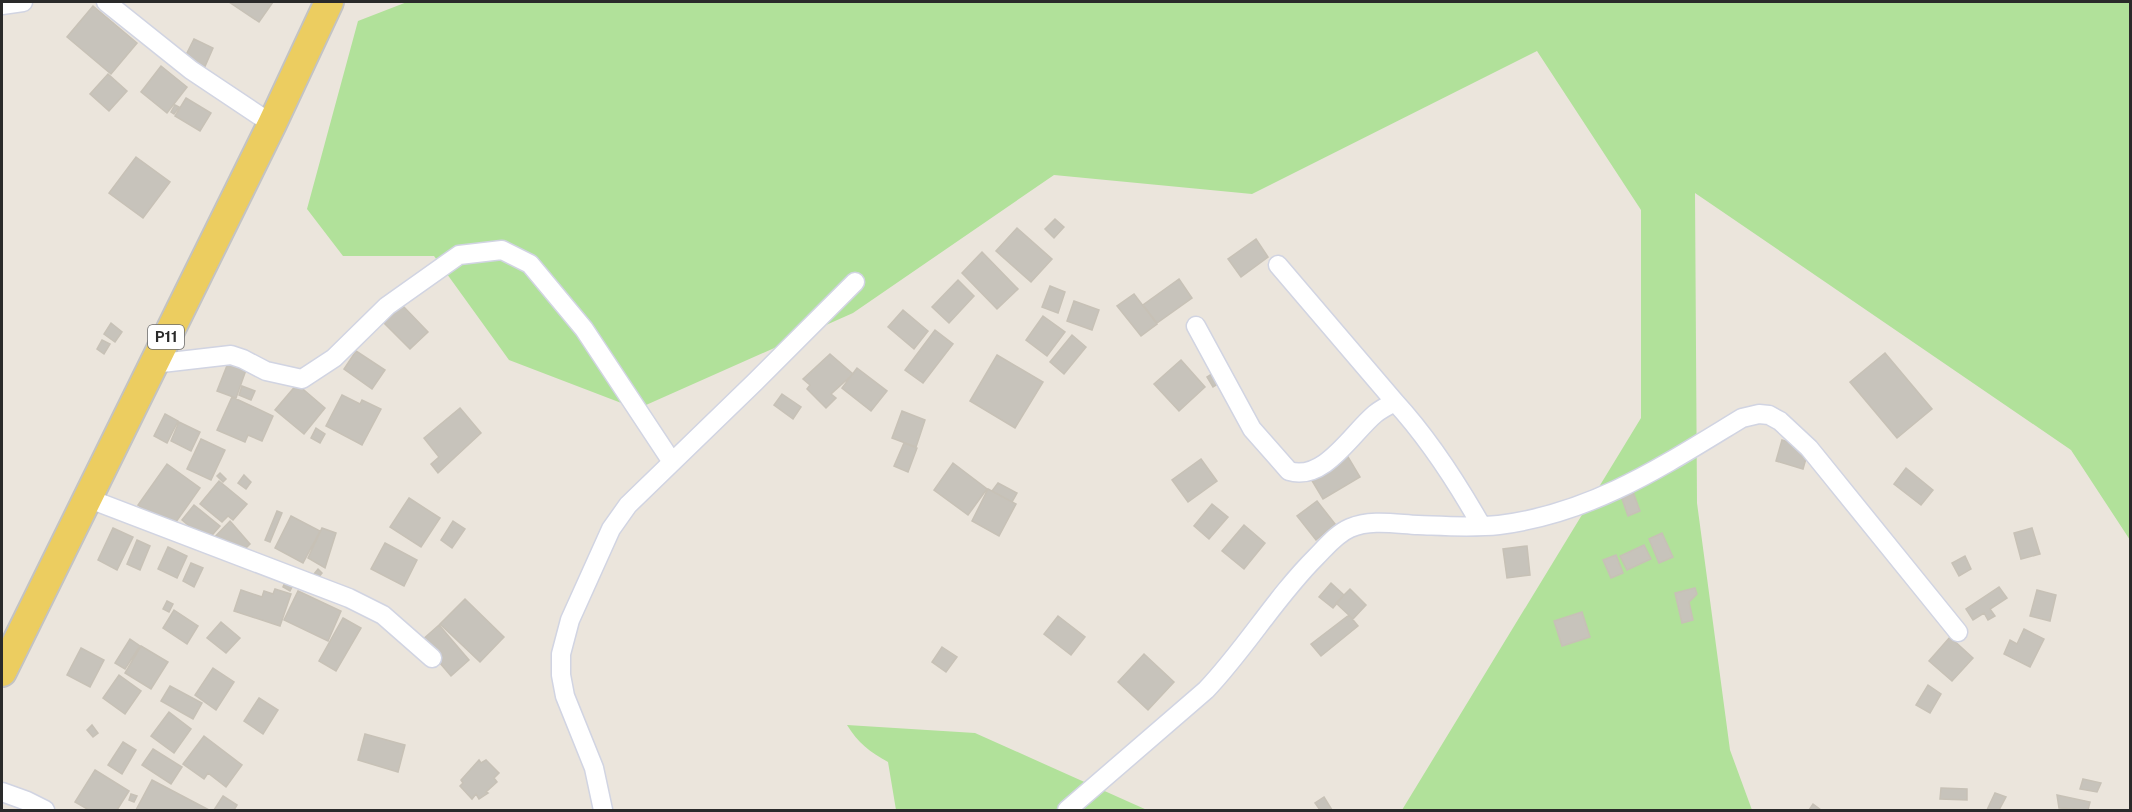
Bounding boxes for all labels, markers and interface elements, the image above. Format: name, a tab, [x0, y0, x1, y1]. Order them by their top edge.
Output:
road number: P11	[148, 325, 184, 349]

